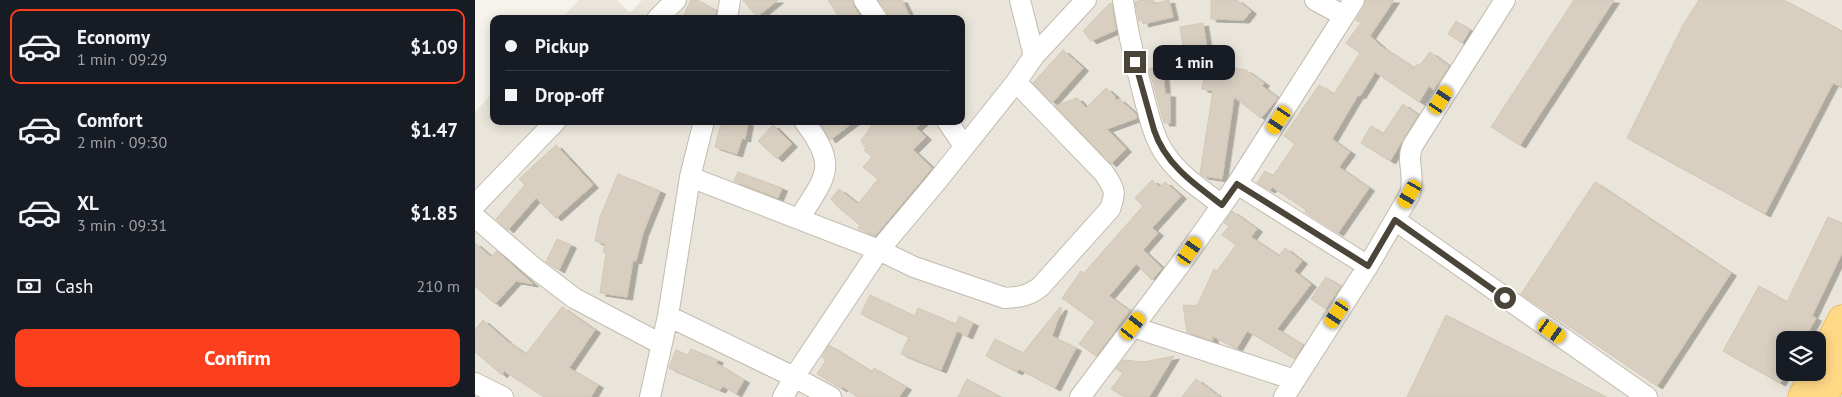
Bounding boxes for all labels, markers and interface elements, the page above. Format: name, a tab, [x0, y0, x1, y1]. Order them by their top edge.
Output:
icon: car	[17, 24, 62, 69]
text: Economy	[77, 25, 150, 49]
text: Pickup	[535, 34, 589, 58]
text: $1.09	[410, 35, 458, 59]
callout: 1 min	[1153, 44, 1235, 80]
text: 1 min · 09:29	[77, 49, 167, 69]
route end	[1124, 51, 1146, 73]
text: 1 min	[1174, 52, 1214, 72]
text: Drop-off	[535, 83, 603, 107]
car	[1426, 83, 1455, 117]
car	[1264, 103, 1293, 137]
icon: car	[17, 107, 62, 152]
text: Comfort	[77, 108, 143, 132]
text: $1.47	[410, 118, 458, 142]
text: 2 min · 09:30	[77, 132, 167, 152]
car	[1396, 177, 1423, 211]
icon: car	[17, 190, 62, 235]
text: XL	[77, 191, 99, 215]
text: $1.85	[410, 201, 458, 225]
text: 3 min · 09:31	[77, 215, 167, 235]
car	[1175, 234, 1204, 268]
icon: cash	[15, 272, 43, 300]
text: Cash	[55, 274, 93, 298]
text: 210 m	[417, 276, 460, 296]
route start	[1494, 287, 1516, 309]
car	[1322, 297, 1351, 331]
car	[1117, 310, 1148, 342]
car	[1535, 316, 1568, 346]
button: Confirm	[15, 329, 460, 387]
map controls	[1776, 331, 1826, 381]
button: layers	[1776, 331, 1826, 381]

